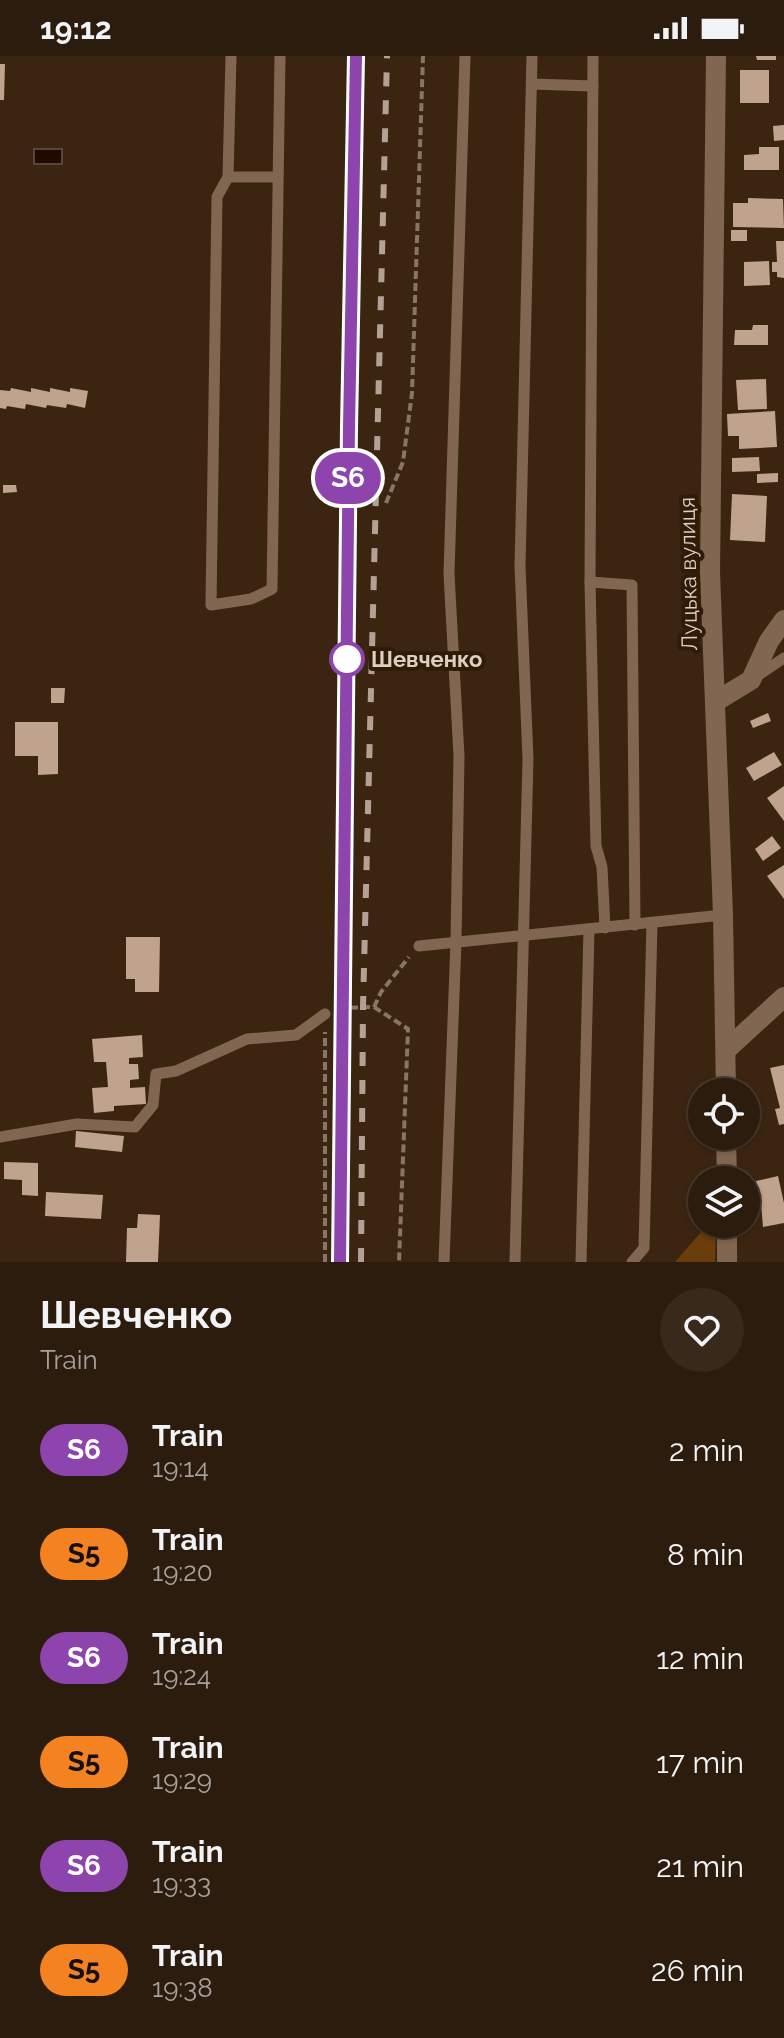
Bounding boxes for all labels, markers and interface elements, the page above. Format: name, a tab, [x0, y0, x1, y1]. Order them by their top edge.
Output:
text: 19:12	[40, 11, 112, 46]
line badge: S6	[312, 452, 384, 504]
text: S6	[331, 461, 365, 494]
street label: Луцька вулиця	[674, 497, 702, 651]
marker: Шевченко	[330, 642, 364, 676]
place label: Шевченко	[371, 646, 482, 672]
map controls	[688, 1078, 760, 1238]
button: locate	[688, 1078, 760, 1150]
button: layers	[688, 1166, 760, 1238]
button: heart	[660, 1288, 744, 1372]
text: Шевченко	[40, 1292, 232, 1337]
text: Train	[40, 1345, 98, 1375]
text: Train	[152, 1418, 224, 1453]
text: S6	[67, 1433, 101, 1466]
text: 2 min	[669, 1433, 744, 1468]
text: 19:14	[152, 1453, 209, 1483]
text: Train	[152, 1522, 224, 1557]
text: S5	[68, 1537, 100, 1570]
text: 8 min	[667, 1537, 744, 1572]
text: 19:20	[152, 1557, 213, 1587]
text: Train	[152, 1626, 224, 1661]
text: S6	[67, 1641, 101, 1674]
text: 12 min	[656, 1641, 744, 1676]
text: 19:24	[152, 1661, 211, 1691]
text: Train	[152, 1730, 224, 1765]
text: S5	[68, 1745, 100, 1778]
text: 17 min	[656, 1745, 744, 1780]
text: 19:29	[152, 1765, 212, 1795]
text: Train	[152, 1834, 224, 1869]
text: S6	[67, 1849, 101, 1882]
text: 21 min	[656, 1849, 744, 1884]
text: 19:33	[152, 1869, 211, 1899]
text: Train	[152, 1938, 224, 1973]
text: S5	[68, 1953, 100, 1986]
text: 26 min	[651, 1953, 744, 1988]
text: 19:38	[152, 1973, 213, 2003]

